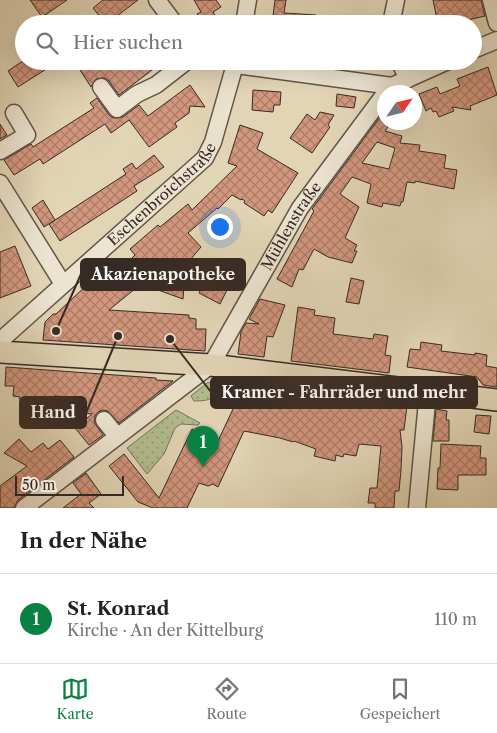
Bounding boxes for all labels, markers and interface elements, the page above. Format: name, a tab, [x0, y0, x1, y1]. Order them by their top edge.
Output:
search box	[15, 15, 482, 70]
icon: search	[33, 29, 61, 57]
text: Hier suchen	[73, 31, 183, 54]
north arrow	[377, 85, 422, 130]
street label: Eschenbroichstraße	[103, 139, 220, 249]
street label: Mühlenstraße	[257, 178, 325, 273]
your location	[207, 214, 233, 240]
callout: Akazienapotheke	[81, 259, 245, 290]
text: Akazienapotheke	[90, 264, 235, 284]
callout: Kramer - Fahrräder und mehr	[211, 377, 477, 408]
text: Kramer - Fahrräder und mehr	[221, 382, 467, 402]
callout: Hand	[20, 397, 86, 428]
text: Hand	[30, 402, 76, 422]
pin: 1	[187, 426, 219, 467]
scale bar	[15, 473, 124, 496]
text: 50 m	[22, 476, 55, 494]
text: In der Nähe	[20, 528, 147, 553]
text: St. Konrad	[67, 597, 169, 620]
text: 1	[32, 609, 40, 629]
text: 110 m	[434, 609, 477, 629]
text: Kirche · An der Kittelburg	[67, 620, 263, 640]
tab: Karte	[57, 675, 93, 723]
tab: Route	[207, 675, 247, 723]
tab: Gespeichert	[360, 675, 440, 723]

